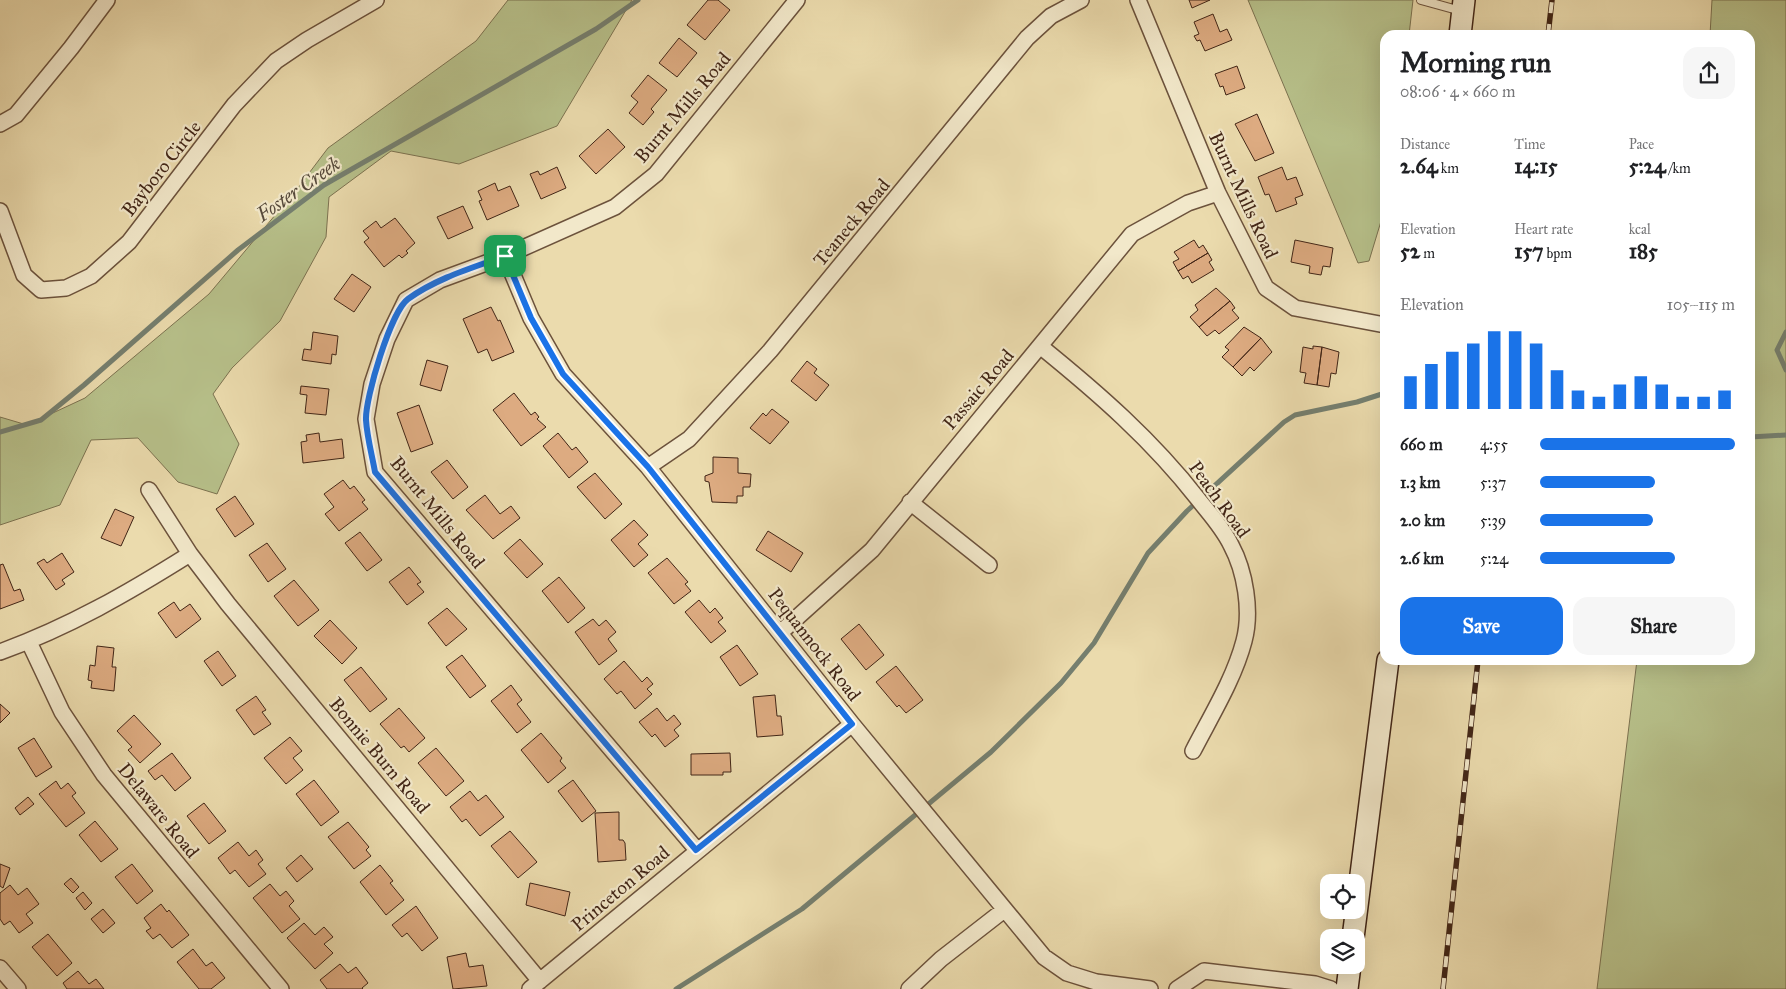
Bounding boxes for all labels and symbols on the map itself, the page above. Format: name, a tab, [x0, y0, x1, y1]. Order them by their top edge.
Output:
street label: Burnt Mills Road	[629, 47, 736, 167]
street label: Bayboro Circle	[117, 116, 206, 221]
street label: Burnt Mills Road	[1204, 128, 1283, 263]
water label: Foster Creek	[250, 151, 345, 227]
street label: Teaneck Road	[808, 174, 895, 271]
pin	[484, 235, 526, 277]
street label: Passaic Road	[938, 344, 1019, 434]
street label: Burnt Mills Road	[385, 452, 490, 573]
street label: Peach Road	[1184, 456, 1255, 543]
street label: Pequannock Road	[763, 583, 866, 706]
street label: Bonnie Burn Road	[324, 693, 435, 818]
street label: Delaware Road	[113, 758, 204, 863]
street label: Princeton Road	[567, 841, 674, 936]

